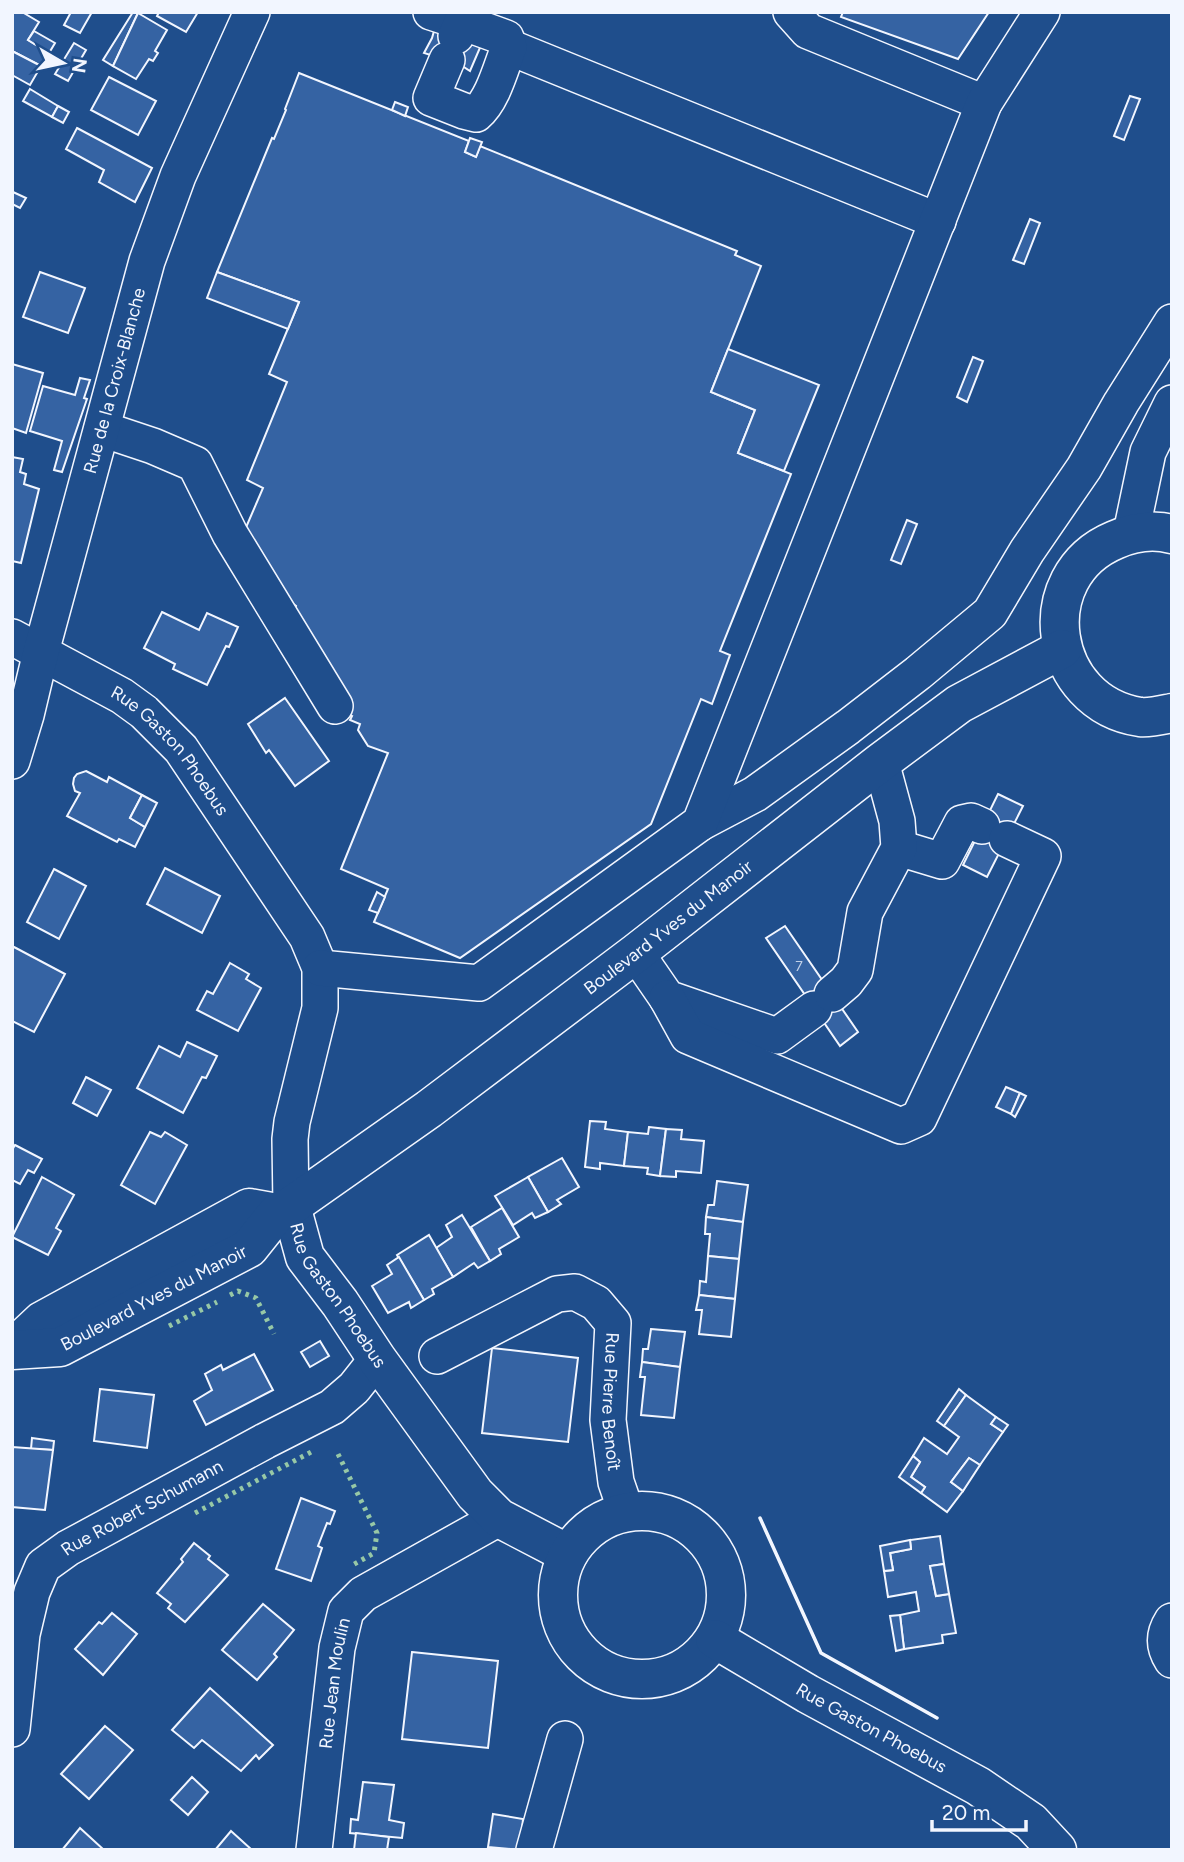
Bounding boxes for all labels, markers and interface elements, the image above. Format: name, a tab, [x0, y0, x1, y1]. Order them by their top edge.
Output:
north arrow	[28, 28, 98, 98]
text: N	[67, 57, 92, 75]
street label: Rue de la Croix-Blanche	[79, 285, 150, 476]
street label: Rue Gaston Phoebus	[107, 681, 233, 820]
street label: Boulevard Yves du Manoir	[579, 855, 757, 999]
house number: 7	[795, 958, 803, 975]
street label: Rue Gaston Phoebus	[285, 1220, 391, 1372]
street label: Boulevard Yves du Manoir	[57, 1240, 251, 1356]
street label: Rue Pierre Benoît	[597, 1332, 625, 1472]
street label: Rue Robert Schumann	[57, 1455, 227, 1560]
street label: Rue Jean Moulin	[315, 1615, 355, 1750]
street label: Rue Gaston Phoebus	[792, 1678, 951, 1778]
scale bar	[932, 1788, 1026, 1832]
text: 20 m	[942, 1800, 990, 1825]

